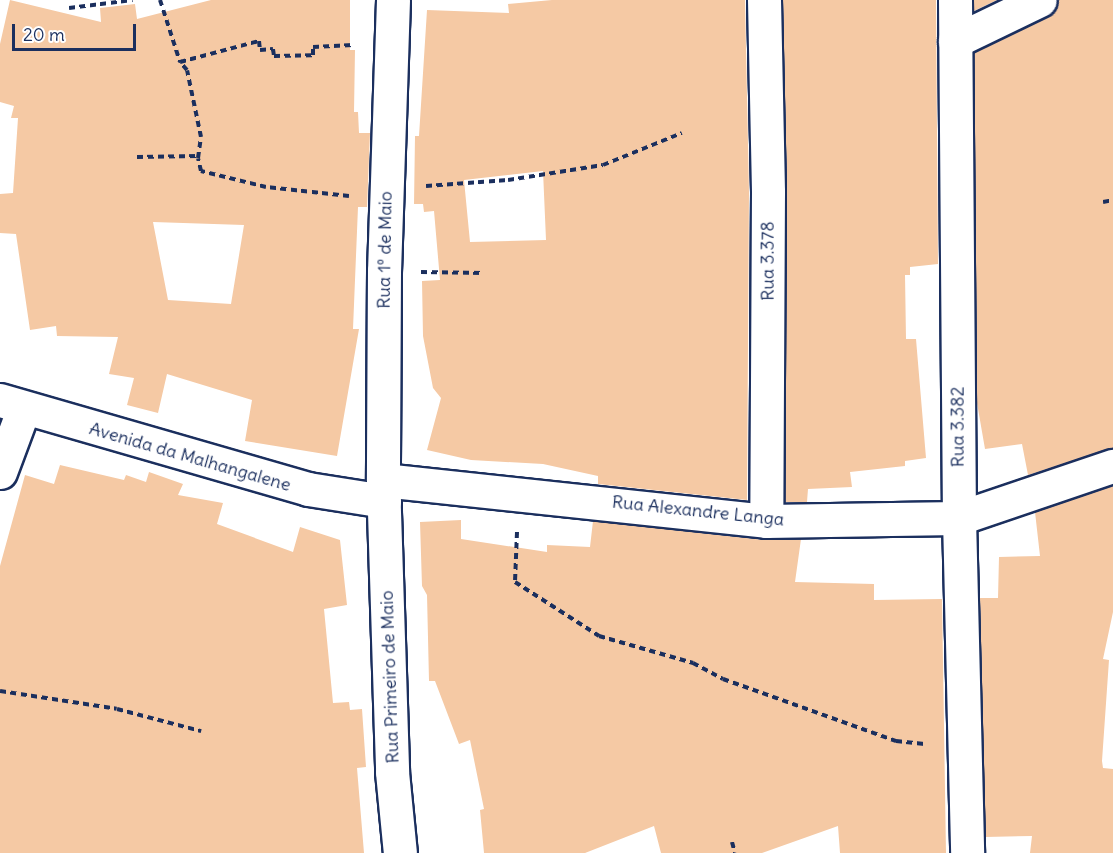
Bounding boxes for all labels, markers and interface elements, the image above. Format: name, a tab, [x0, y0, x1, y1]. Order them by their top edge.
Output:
scale bar	[15, 12, 140, 50]
text: 20 m	[23, 23, 65, 46]
street label: Rua 1º de Maio	[373, 191, 397, 309]
street label: Rua 3.378	[757, 221, 779, 301]
street label: Rua 3.382	[947, 387, 969, 467]
street label: Avenida da Malhangalene	[87, 418, 293, 496]
street label: Rua Alexandre Langa	[611, 491, 785, 531]
street label: Rua Primeiro de Maio	[376, 590, 404, 764]

